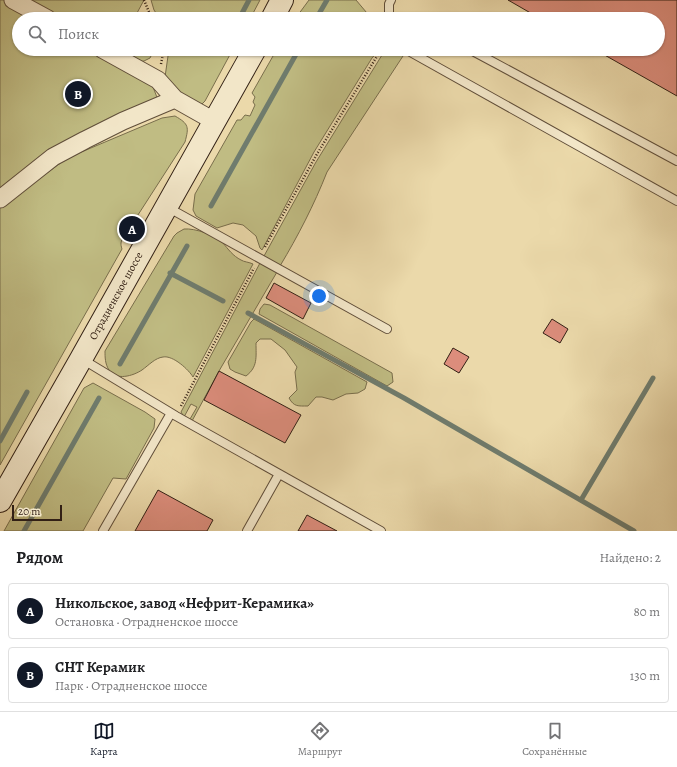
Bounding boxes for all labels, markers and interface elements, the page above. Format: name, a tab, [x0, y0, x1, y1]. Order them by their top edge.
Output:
search box	[12, 12, 665, 56]
icon: search	[26, 23, 48, 45]
text: Поиск	[58, 24, 99, 44]
pin: B	[65, 79, 91, 109]
pin: A	[119, 214, 145, 244]
street label: Отрадненское шоссе	[86, 249, 146, 343]
your location	[309, 286, 329, 306]
scale bar	[12, 503, 62, 522]
text: 20 m	[18, 504, 40, 519]
text: Рядом	[16, 546, 63, 569]
text: Найдено: 2	[600, 549, 661, 566]
text: Никольское, завод «Нефрит-Керамика»	[55, 593, 314, 613]
text: A	[26, 603, 34, 620]
text: 80 m	[633, 603, 660, 620]
text: Остановка · Отрадненское шоссе	[55, 613, 238, 630]
text: СНТ Керамик	[55, 657, 145, 677]
text: B	[26, 667, 34, 684]
text: 130 m	[630, 667, 660, 684]
text: Парк · Отрадненское шоссе	[55, 677, 208, 694]
tab: Карта	[90, 720, 118, 759]
tab: Маршрут	[298, 720, 342, 759]
tab: Сохранённые	[522, 720, 587, 759]

